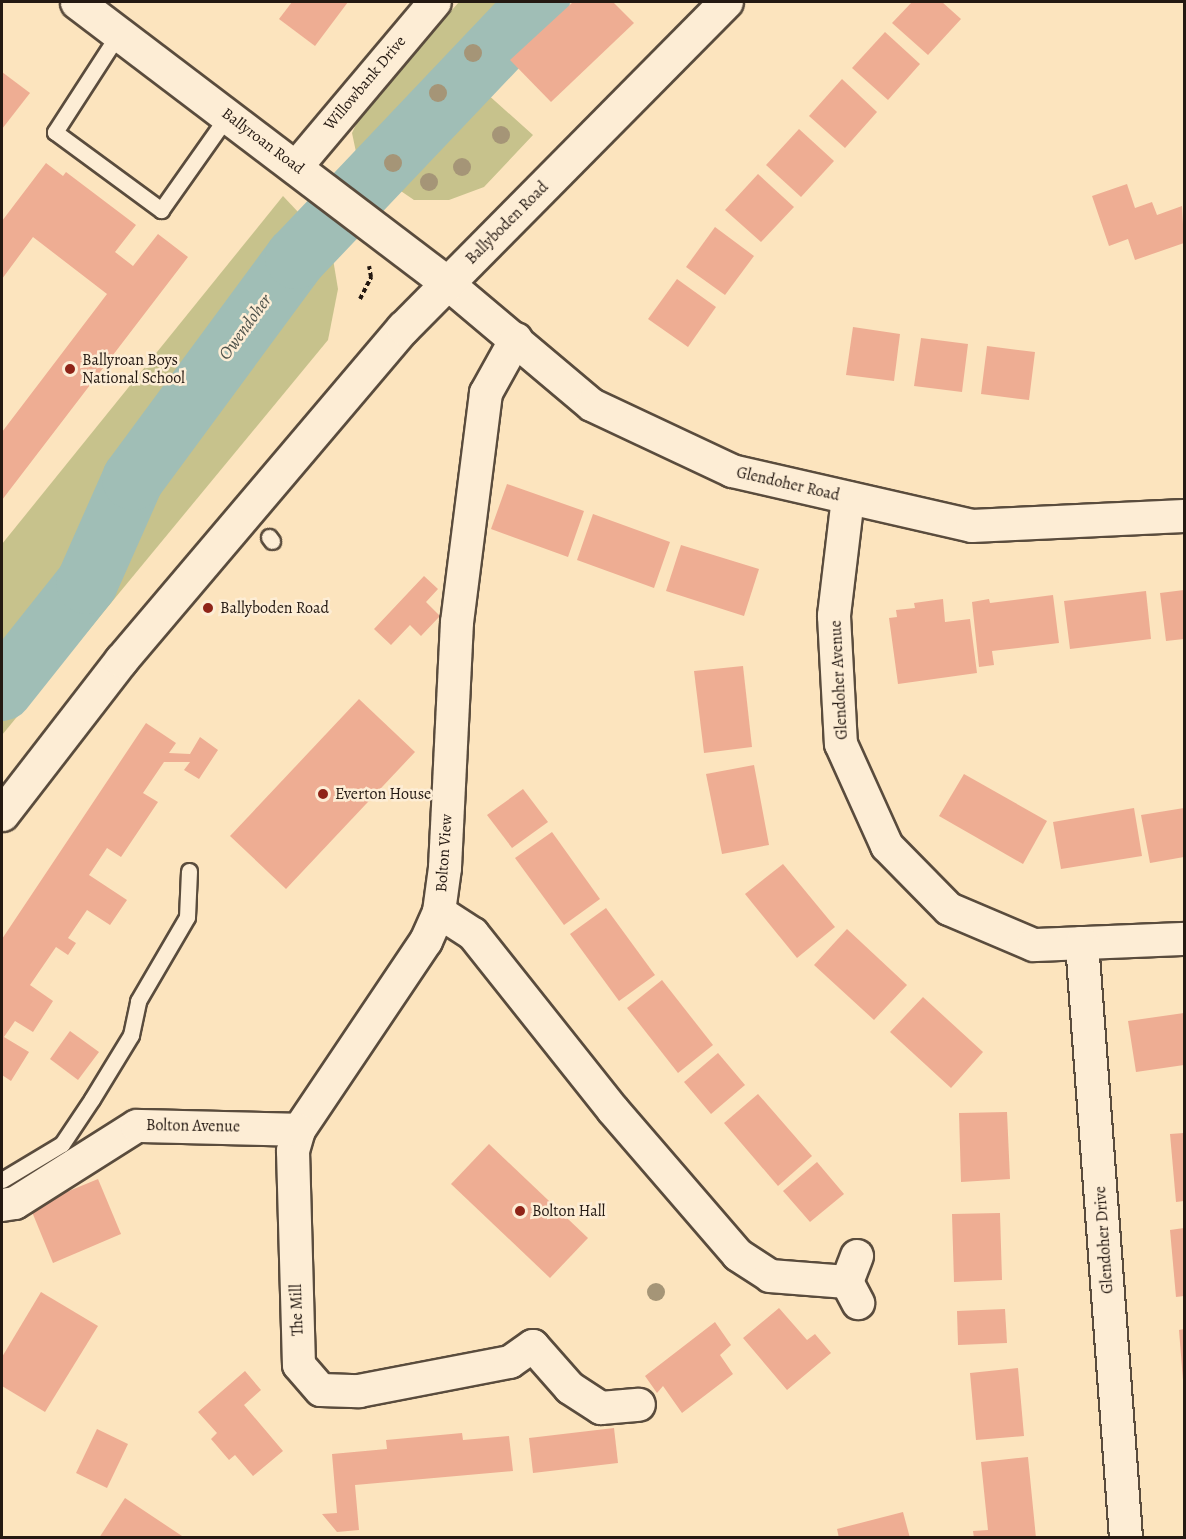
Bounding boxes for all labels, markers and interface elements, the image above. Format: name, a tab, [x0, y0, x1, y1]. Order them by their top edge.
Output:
street label: Willowbank Drive	[320, 32, 410, 134]
street label: Ballyroan Road	[218, 104, 308, 178]
street label: Ballyboden Road	[462, 178, 552, 268]
water label: Owendoher	[214, 290, 276, 364]
place label: Ballyroan Boys National School	[82, 350, 185, 388]
marker: Ballyroan Boys National School	[63, 362, 77, 376]
street label: Glendoher Road	[735, 463, 841, 505]
place label: Ballyboden Road	[220, 598, 329, 618]
marker: Ballyboden Road	[201, 601, 215, 615]
street label: Glendoher Avenue	[826, 620, 852, 740]
place label: Everton House	[335, 784, 431, 804]
marker: Everton House	[316, 787, 330, 801]
street label: Bolton View	[432, 813, 456, 893]
street label: Bolton Avenue	[146, 1116, 240, 1136]
street label: Glendoher Drive	[1091, 1186, 1117, 1294]
place label: Bolton Hall	[532, 1201, 605, 1221]
marker: Bolton Hall	[513, 1204, 527, 1218]
street label: The Mill	[287, 1284, 307, 1336]

